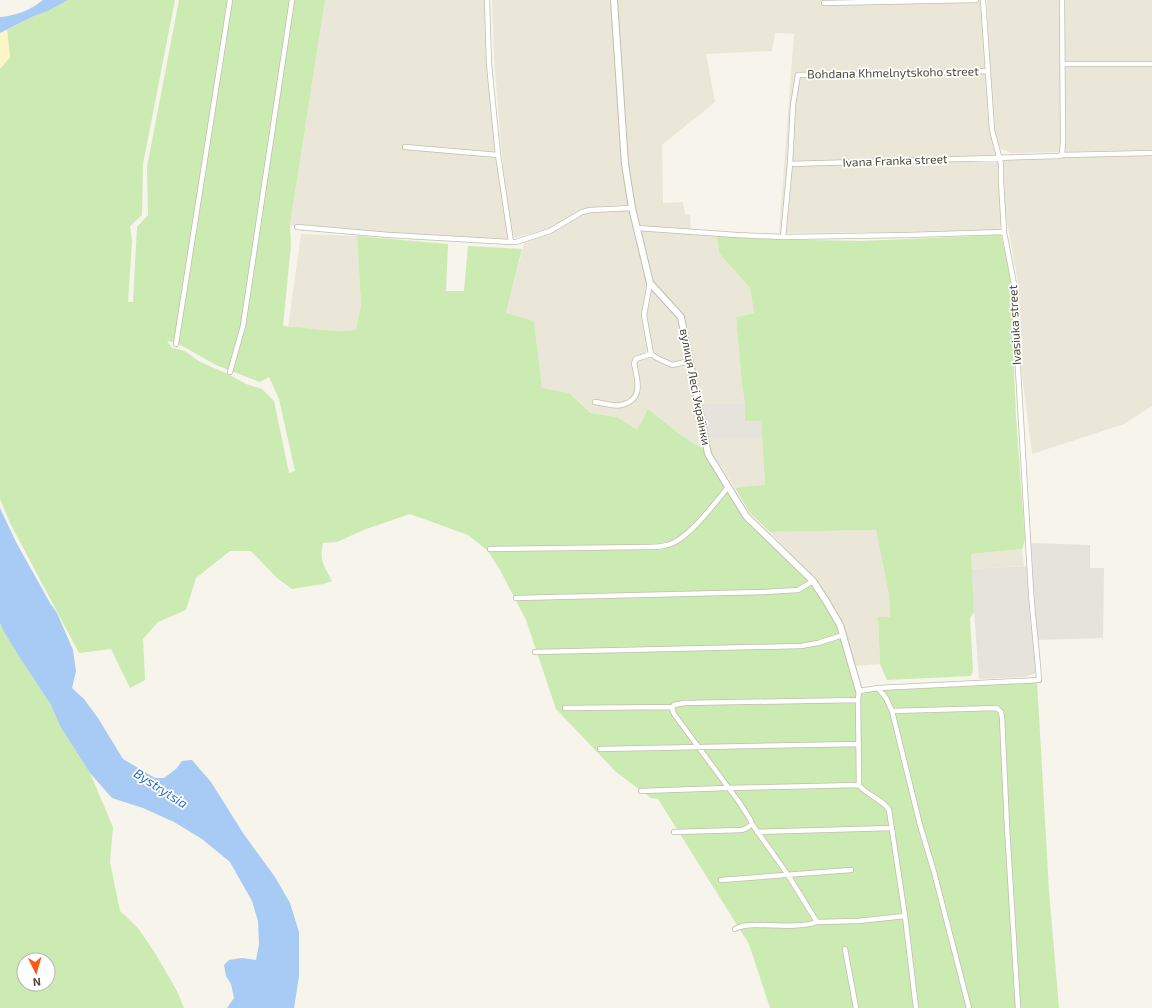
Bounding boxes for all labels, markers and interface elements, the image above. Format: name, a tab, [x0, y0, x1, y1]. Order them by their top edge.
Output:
street label: Bohdana Khmelnytskoho street	[807, 63, 979, 80]
street label: Ivana Franka street	[842, 151, 948, 169]
street label: Ivasiuka street	[1005, 284, 1023, 365]
street label: вулиця Лесі Українки	[677, 327, 714, 446]
water label: Bystrytsia	[131, 765, 191, 811]
north arrow	[16, 952, 56, 992]
text: N	[32, 976, 41, 989]

